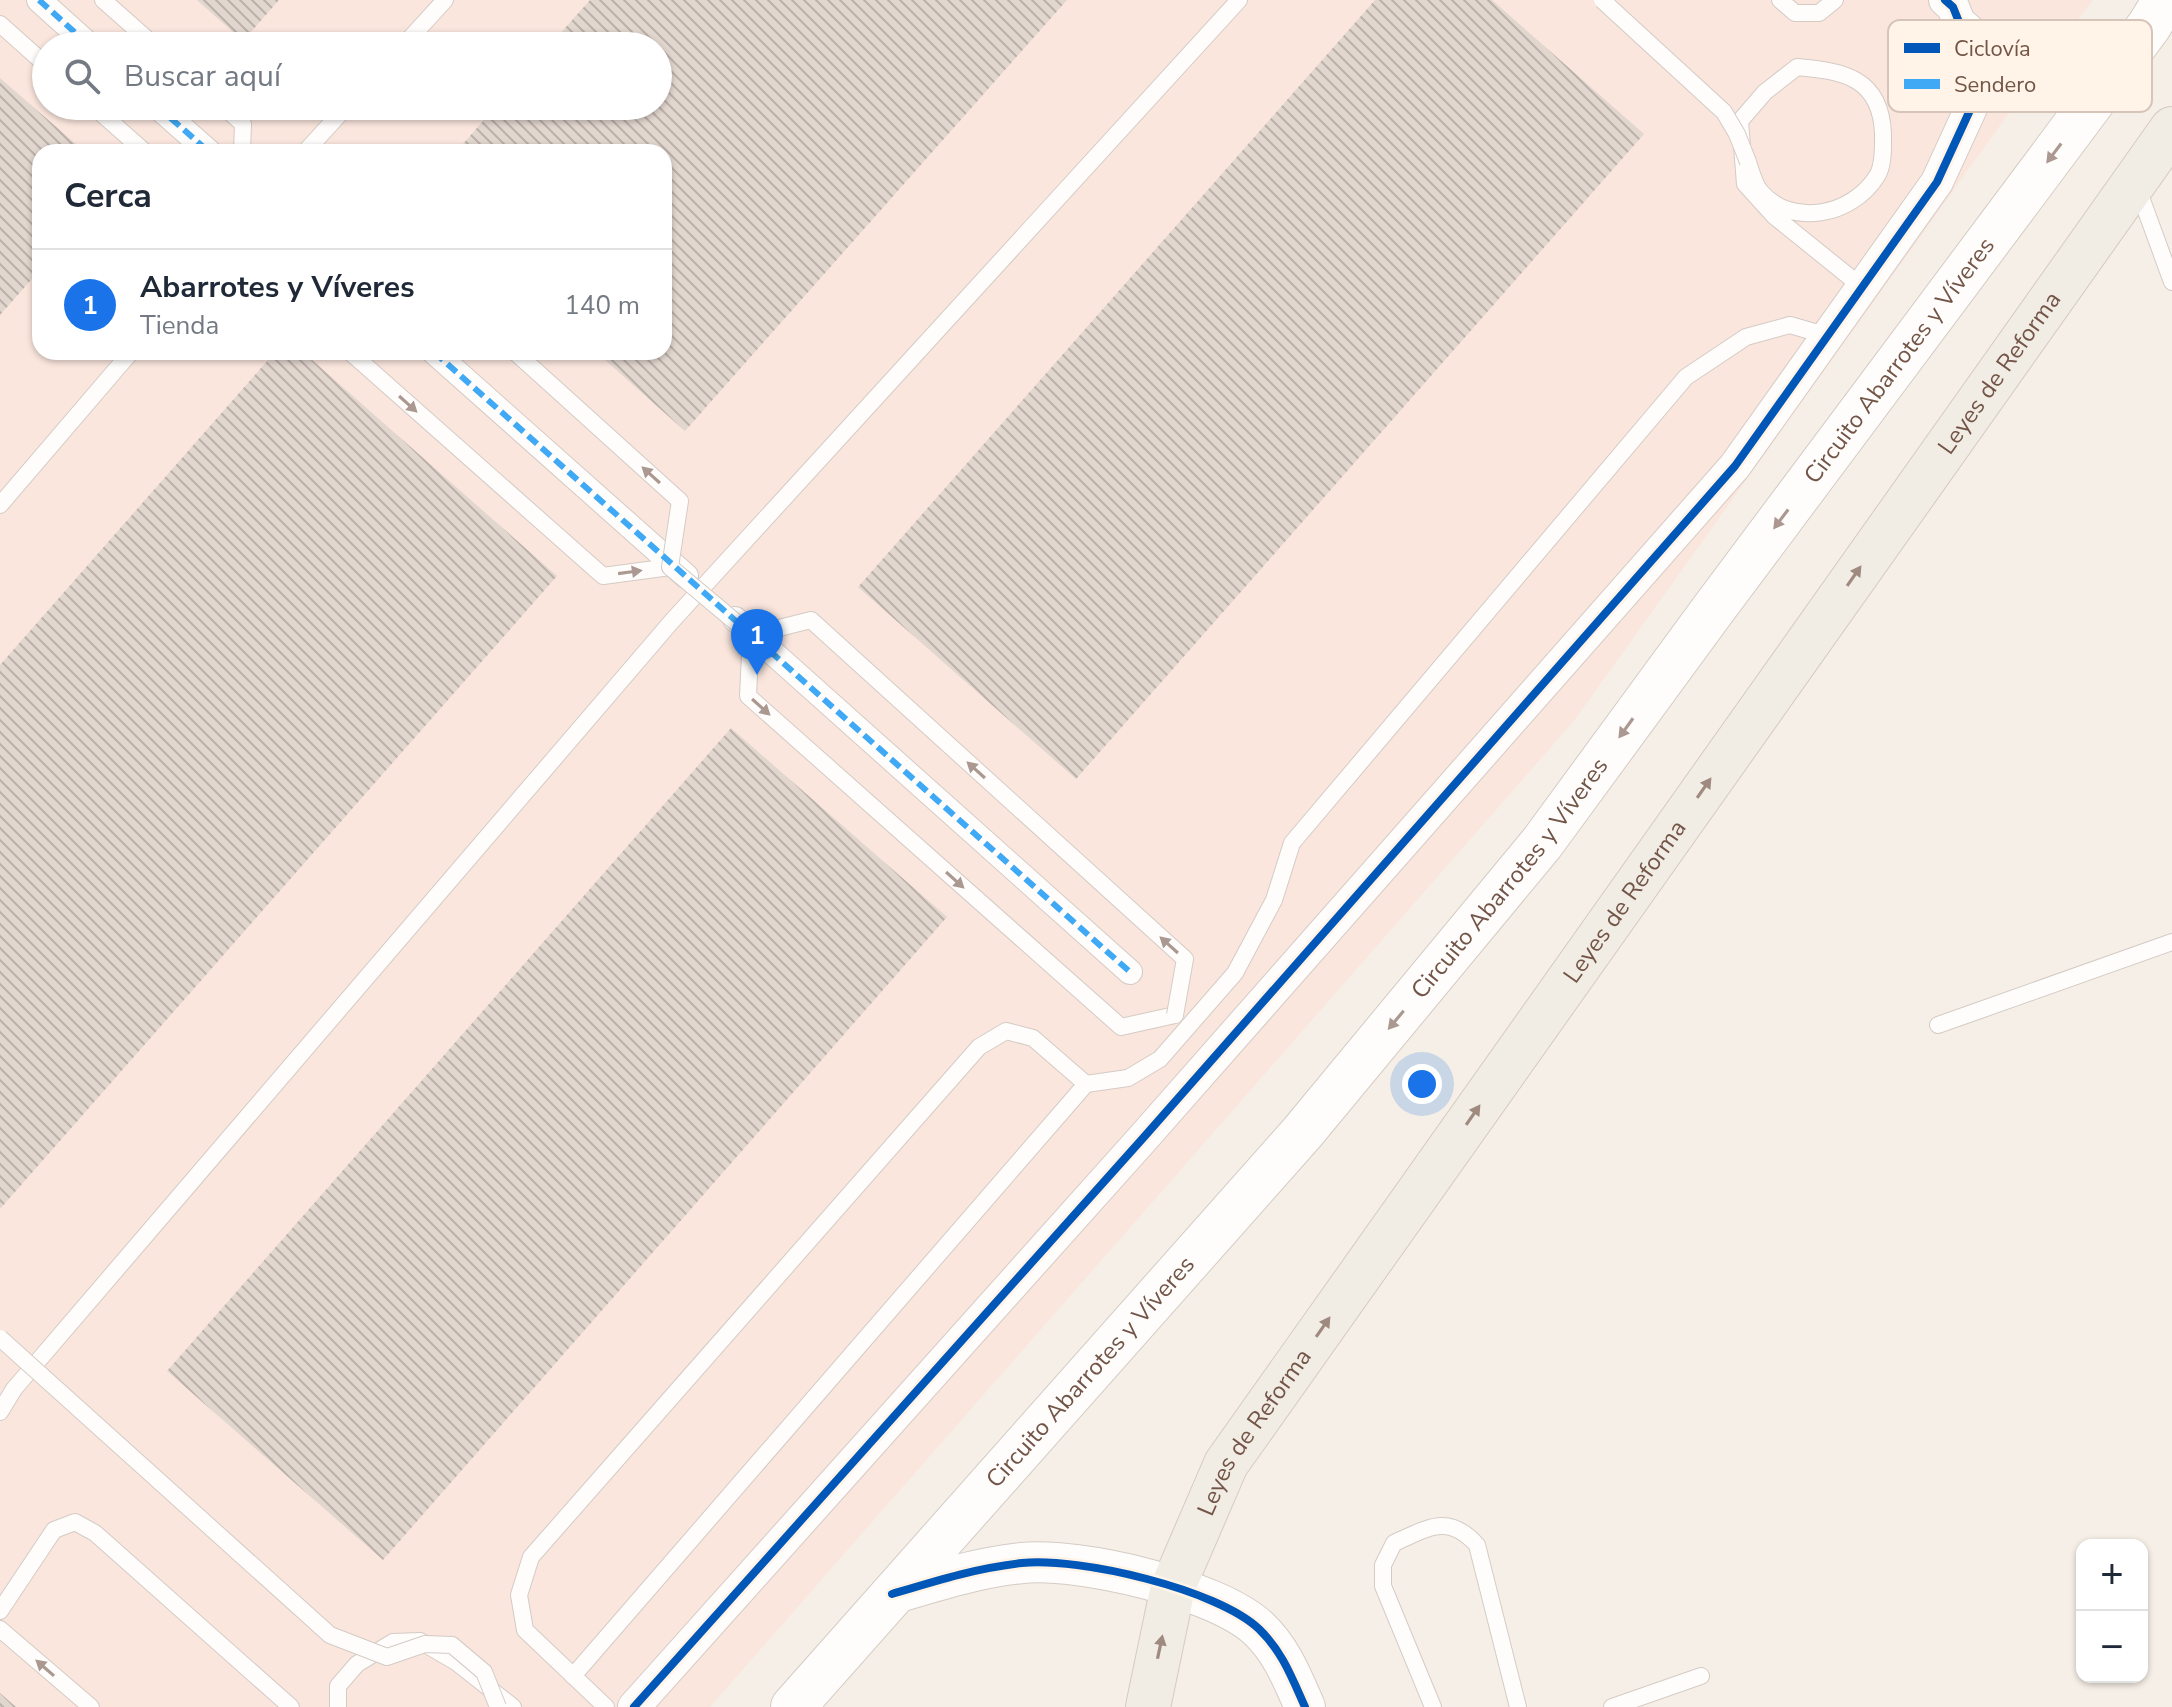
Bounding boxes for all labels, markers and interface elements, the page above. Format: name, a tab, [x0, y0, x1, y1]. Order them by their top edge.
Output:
legend	[1888, 20, 2152, 112]
search box	[32, 32, 672, 120]
text: Ciclovía	[1954, 34, 2031, 64]
icon: search	[60, 54, 104, 98]
text: Buscar aquí	[124, 56, 281, 97]
text: Sendero	[1954, 70, 2036, 100]
one-way arrow	[2046, 143, 2062, 164]
text: Cerca	[64, 173, 152, 219]
street label: Circuito Abarrotes y Víveres	[1797, 231, 2002, 490]
text: Abarrotes y Víveres	[140, 267, 415, 308]
street label: Leyes de Reforma	[1931, 285, 2068, 461]
text: 1	[82, 288, 98, 323]
text: 140 m	[564, 288, 640, 323]
text: Tienda	[140, 308, 219, 343]
one-way arrow	[399, 394, 418, 412]
one-way arrow	[641, 466, 660, 484]
one-way arrow	[1773, 509, 1789, 529]
one-way arrow	[618, 565, 643, 578]
one-way arrow	[1846, 565, 1862, 587]
pin: 1	[731, 609, 783, 675]
one-way arrow	[751, 698, 770, 716]
one-way arrow	[1618, 717, 1634, 739]
street label: Circuito Abarrotes y Víveres	[1404, 751, 1615, 1005]
one-way arrow	[967, 762, 986, 780]
one-way arrow	[1696, 778, 1711, 799]
street label: Leyes de Reforma	[1556, 814, 1693, 989]
one-way arrow	[945, 871, 965, 888]
one-way arrow	[1160, 936, 1179, 954]
one-way arrow	[1387, 1009, 1404, 1030]
your location	[1402, 1064, 1442, 1104]
one-way arrow	[1465, 1104, 1480, 1125]
street label: Circuito Abarrotes y Víveres	[979, 1249, 1202, 1495]
one-way arrow	[1315, 1316, 1331, 1338]
street label: Leyes de Reforma	[1190, 1342, 1319, 1521]
map controls	[2076, 1539, 2148, 1683]
button: +	[2076, 1539, 2148, 1611]
button: −	[2076, 1611, 2148, 1683]
one-way arrow	[1154, 1634, 1167, 1659]
one-way arrow	[36, 1660, 56, 1677]

